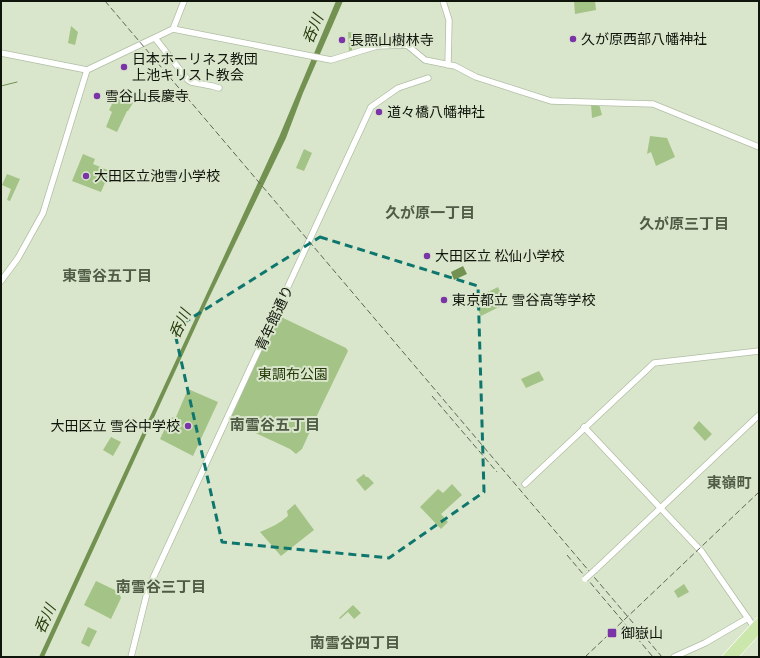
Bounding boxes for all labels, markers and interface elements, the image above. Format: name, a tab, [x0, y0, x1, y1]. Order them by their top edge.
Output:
water label: 呑川	[299, 10, 328, 46]
place label: 久が原西部八幡神社	[581, 31, 707, 47]
place label: 長照山樹林寺	[350, 32, 434, 48]
marker: 久が原西部八幡神社	[568, 34, 578, 44]
marker: 長照山樹林寺	[337, 35, 347, 45]
place label: 日本ホーリネス教団 上池キリスト教会	[132, 51, 258, 83]
marker: 日本ホーリネス教団 上池キリスト教会	[119, 62, 129, 72]
place label: 雪谷山長慶寺	[105, 88, 189, 104]
marker: 雪谷山長慶寺	[92, 91, 102, 101]
place label: 道々橋八幡神社	[387, 104, 485, 120]
marker: 道々橋八幡神社	[374, 107, 384, 117]
place label: 大田区立池雪小学校	[94, 168, 220, 184]
marker: 大田区立池雪小学校	[81, 171, 91, 181]
district label: 久が原一丁目	[385, 204, 475, 222]
district label: 久が原三丁目	[639, 215, 729, 233]
place label: 大田区立 松仙小学校	[435, 248, 564, 264]
marker: 大田区立 松仙小学校	[422, 251, 432, 261]
district label: 東雪谷五丁目	[62, 267, 152, 285]
street label: 青年館通り	[252, 283, 296, 353]
place label: 東京都立 雪谷高等学校	[452, 292, 595, 308]
marker: 東京都立 雪谷高等学校	[439, 295, 449, 305]
water label: 呑川	[166, 305, 195, 341]
park label: 東調布公園	[258, 366, 328, 382]
district label: 南雪谷五丁目	[230, 416, 320, 434]
place label: 大田区立 雪谷中学校	[51, 418, 180, 434]
marker: 大田区立 雪谷中学校	[183, 421, 193, 431]
district label: 東嶺町	[706, 474, 752, 492]
district label: 南雪谷三丁目	[116, 578, 206, 596]
water label: 呑川	[31, 600, 60, 636]
place label: 御嶽山	[621, 625, 663, 641]
marker: 御嶽山	[606, 627, 618, 639]
district label: 南雪谷四丁目	[310, 634, 400, 652]

